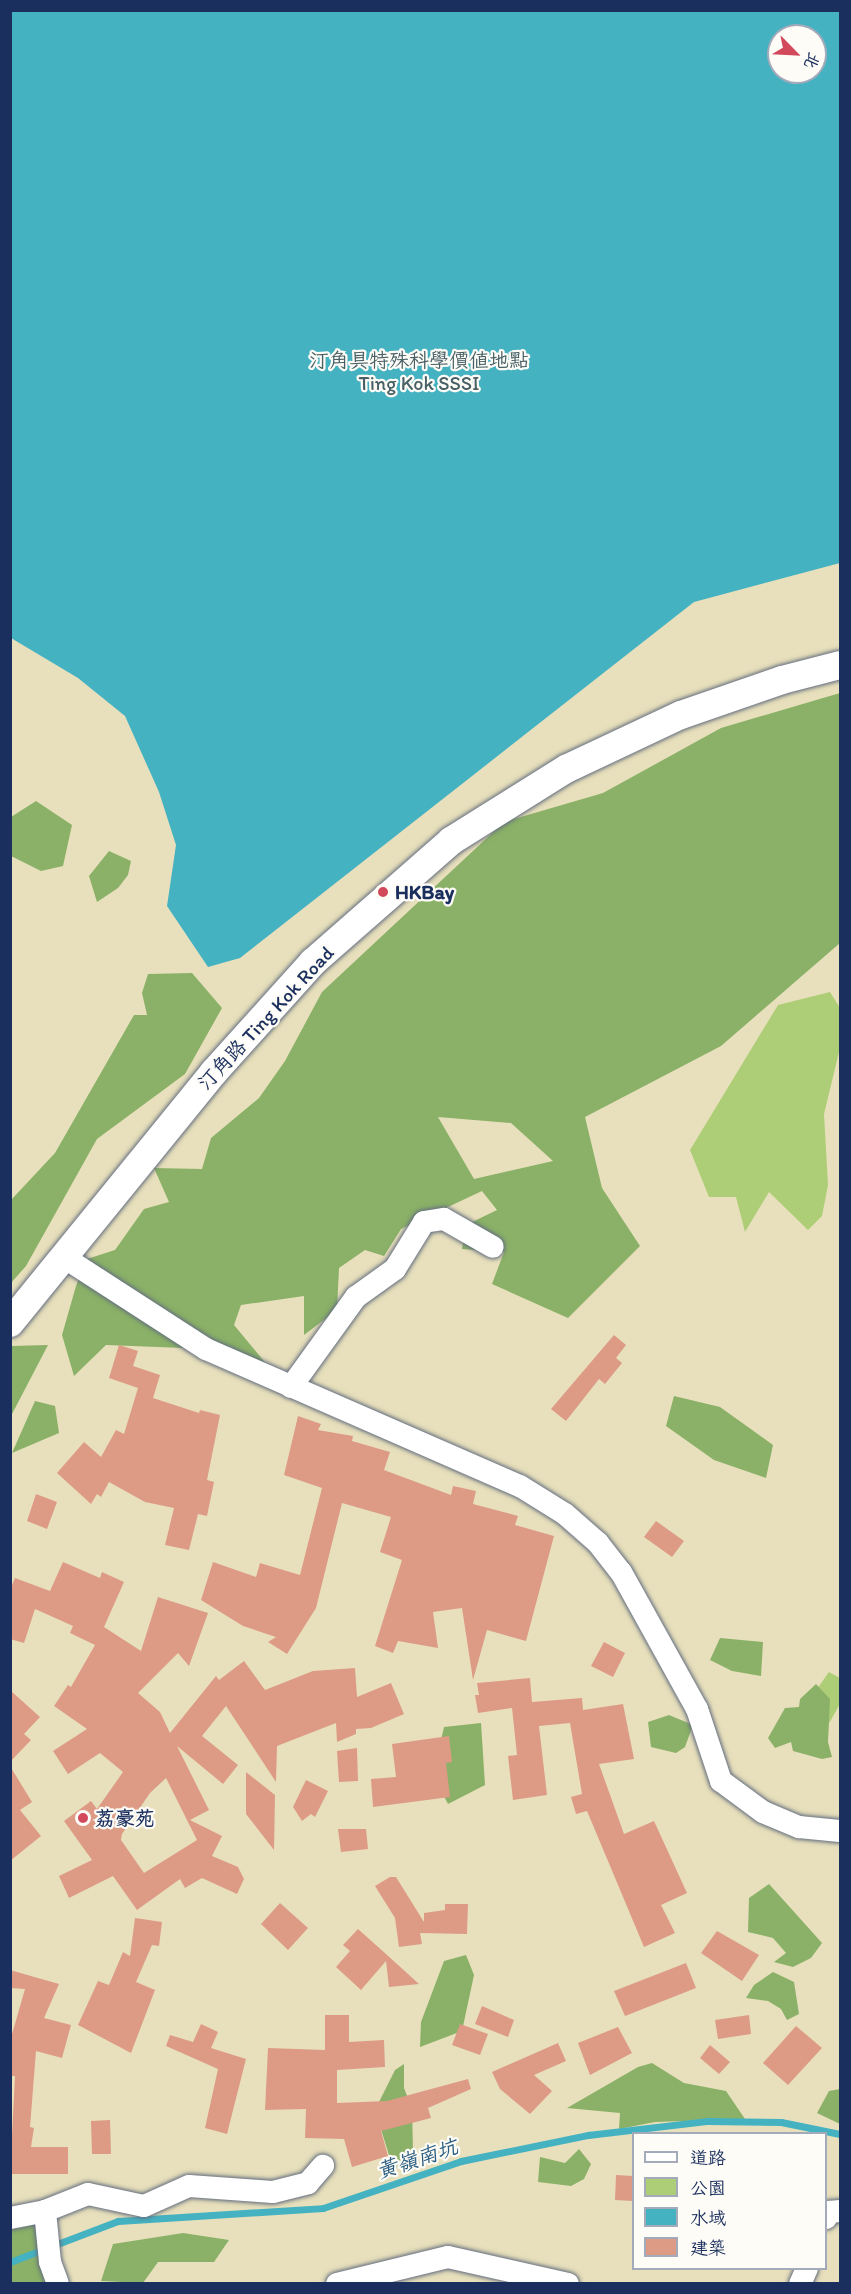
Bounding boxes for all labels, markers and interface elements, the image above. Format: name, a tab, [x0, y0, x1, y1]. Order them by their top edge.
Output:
north arrow	[767, 24, 827, 84]
text: 北	[800, 50, 824, 72]
park label: 汀角具特殊科學價值地點 Ting Kok SSSI	[309, 349, 529, 396]
place label: HKBay	[395, 880, 454, 904]
marker: HKBay	[376, 885, 390, 899]
street label: 汀角路 Ting Kok Road	[193, 941, 339, 1095]
place label: 荔豪苑	[95, 1806, 155, 1830]
marker: 荔豪苑	[76, 1811, 90, 1825]
legend	[632, 2132, 827, 2270]
water label: 黃嶺南坑	[373, 2134, 461, 2184]
text: 道路	[690, 2147, 726, 2169]
text: 公園	[690, 2177, 726, 2199]
text: 水域	[690, 2207, 726, 2229]
text: 建築	[690, 2237, 726, 2259]

